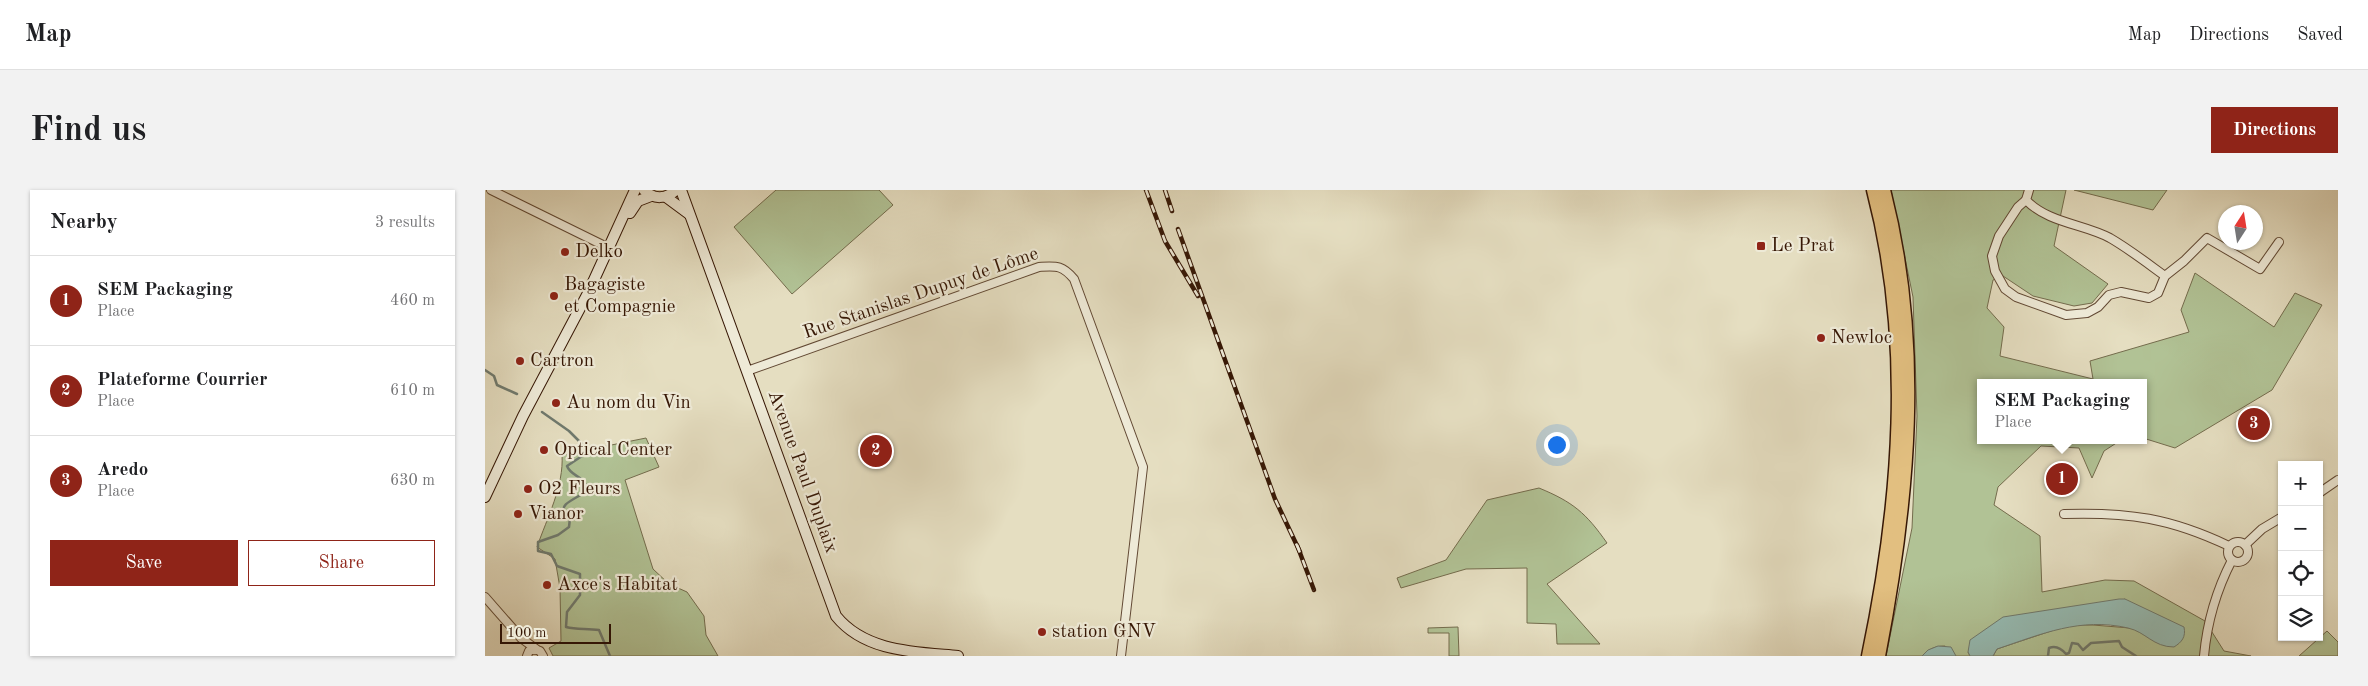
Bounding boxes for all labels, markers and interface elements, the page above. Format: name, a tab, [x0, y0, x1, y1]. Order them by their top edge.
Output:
text: Map	[25, 23, 72, 47]
text: Map	[2128, 26, 2161, 44]
text: Directions	[2189, 26, 2269, 44]
text: Saved	[2297, 26, 2343, 44]
button: Directions	[2211, 107, 2338, 153]
text: Find us	[30, 113, 146, 148]
north arrow	[2218, 205, 2263, 250]
text: Nearby	[50, 212, 118, 233]
text: 3 results	[375, 215, 435, 231]
place label: Le Prat	[1771, 237, 1835, 256]
marker: Le Prat	[1755, 240, 1767, 252]
place label: Delko	[575, 243, 623, 262]
street label: Rue Stanislas Dupuy de Lôme	[801, 245, 1041, 343]
marker: Delko	[559, 246, 571, 258]
place label: Bagagiste et Compagnie	[564, 276, 676, 317]
text: SEM Packaging	[97, 281, 233, 300]
marker: Bagagiste et Compagnie	[548, 290, 560, 302]
text: 1	[61, 293, 71, 309]
text: 460 m	[390, 293, 435, 309]
text: Place	[97, 304, 134, 320]
place label: Newloc	[1831, 329, 1892, 348]
marker: Newloc	[1815, 332, 1827, 344]
place label: Cartron	[530, 352, 594, 371]
marker: Cartron	[514, 355, 526, 367]
text: Plateforme Courrier	[97, 371, 268, 390]
popup	[1977, 379, 2147, 444]
text: 2	[61, 383, 71, 399]
text: 610 m	[390, 383, 435, 399]
street label: Avenue Paul Duplaix	[764, 388, 840, 556]
text: SEM Packaging	[1994, 392, 2130, 411]
text: Place	[97, 394, 134, 410]
place label: Au nom du Vin	[566, 394, 691, 413]
marker: Au nom du Vin	[550, 397, 562, 409]
pin: 3	[2238, 405, 2270, 443]
text: Place	[1994, 415, 2032, 431]
pin: 2	[860, 432, 892, 470]
your location	[1544, 432, 1570, 458]
place label: Optical Center	[554, 441, 672, 460]
marker: Optical Center	[538, 444, 550, 456]
pin: 1	[2046, 460, 2078, 498]
text: Aredo	[97, 461, 148, 480]
map controls	[2278, 461, 2323, 641]
button: +	[2278, 461, 2323, 506]
text: 3	[61, 473, 71, 489]
text: 630 m	[390, 473, 435, 489]
place label: O2 Fleurs	[538, 480, 621, 499]
marker: O2 Fleurs	[522, 483, 534, 495]
text: Place	[97, 484, 134, 500]
place label: Vianor	[528, 505, 584, 524]
button: −	[2278, 506, 2323, 551]
marker: Vianor	[512, 508, 524, 520]
button: Save	[50, 540, 238, 586]
button: Share	[248, 540, 435, 586]
button: locate	[2278, 551, 2323, 596]
place label: Axce's Habitat	[557, 576, 678, 595]
marker: Axce's Habitat	[541, 579, 553, 591]
button: layers	[2278, 596, 2323, 641]
scale bar	[500, 621, 611, 644]
place label: station GNV	[1052, 623, 1156, 642]
text: 100 m	[507, 626, 546, 640]
marker: station GNV	[1036, 626, 1048, 638]

